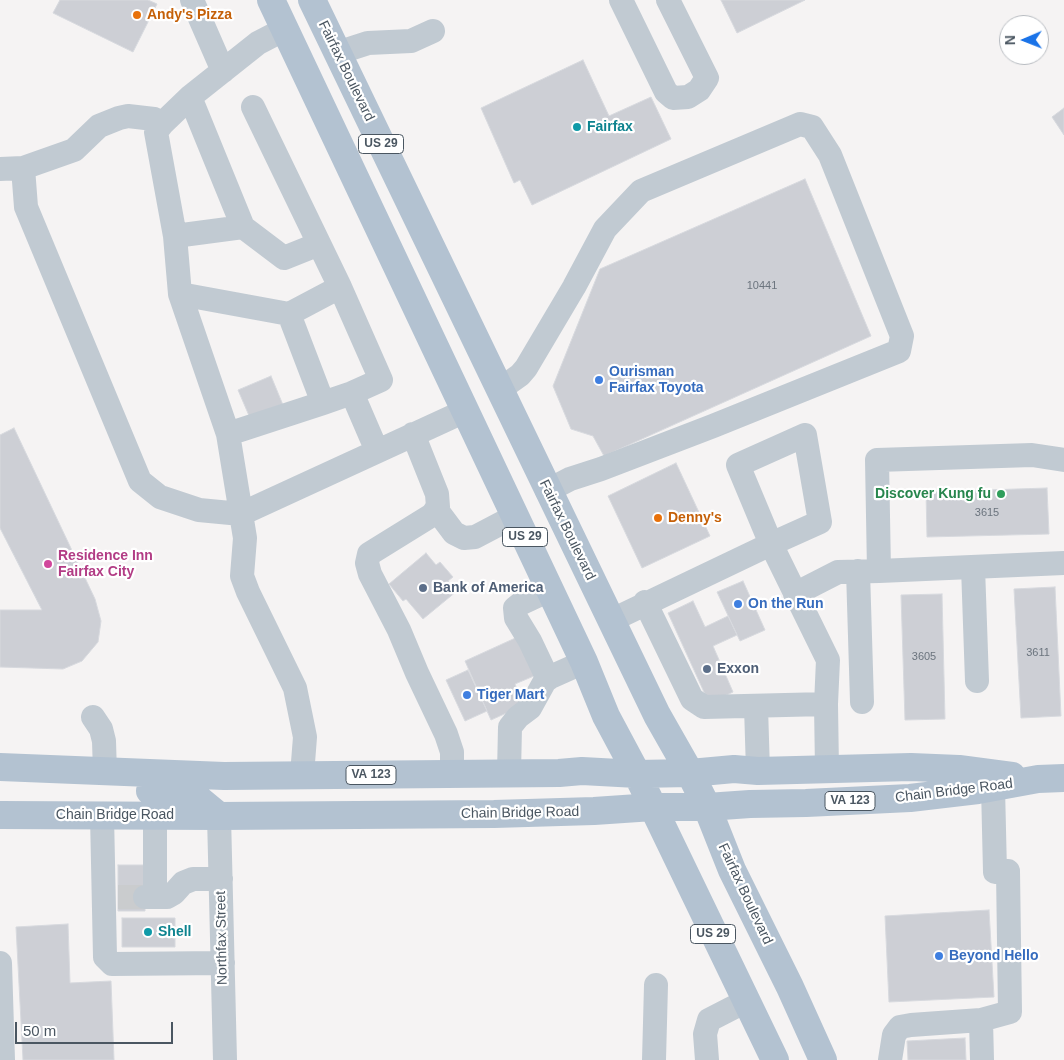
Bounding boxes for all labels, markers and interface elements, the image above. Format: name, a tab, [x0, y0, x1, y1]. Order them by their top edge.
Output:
place label: Andy's Pizza	[147, 7, 232, 23]
marker: Andy's Pizza	[131, 9, 143, 21]
north arrow	[999, 15, 1049, 65]
street label: Fairfax Boulevard	[314, 18, 378, 124]
text: N	[1002, 35, 1018, 45]
place label: Fairfax	[587, 119, 633, 135]
marker: Fairfax	[571, 121, 583, 133]
road number: US 29	[358, 134, 404, 154]
house number: 10441	[747, 279, 777, 293]
place label: Ourisman Fairfax Toyota	[609, 364, 704, 397]
marker: Ourisman Fairfax Toyota	[593, 374, 605, 386]
street label: Fairfax Boulevard	[535, 477, 599, 583]
place label: Discover Kung fu	[875, 486, 991, 502]
marker: Discover Kung fu	[995, 488, 1007, 500]
house number: 3615	[975, 506, 999, 520]
place label: Denny's	[668, 510, 722, 526]
marker: Denny's	[652, 512, 664, 524]
road number: US 29	[502, 528, 548, 546]
place label: Residence Inn Fairfax City	[58, 548, 153, 580]
marker: Residence Inn Fairfax City	[42, 558, 54, 570]
place label: Bank of America	[433, 580, 543, 596]
marker: Bank of America	[417, 582, 429, 594]
place label: On the Run	[748, 596, 823, 612]
marker: On the Run	[732, 598, 744, 610]
house number: 3611	[1026, 646, 1050, 660]
house number: 3605	[912, 650, 936, 664]
place label: Exxon	[717, 661, 759, 677]
marker: Exxon	[701, 663, 713, 675]
place label: Tiger Mart	[477, 687, 544, 703]
marker: Tiger Mart	[461, 689, 473, 701]
road number: VA 123	[346, 766, 396, 784]
street label: Chain Bridge Road	[894, 775, 1014, 807]
road number: VA 123	[825, 791, 875, 810]
street label: Chain Bridge Road	[461, 804, 579, 822]
street label: Chain Bridge Road	[56, 807, 174, 823]
street label: Fairfax Boulevard	[714, 841, 776, 947]
street label: Northfax Street	[213, 891, 231, 985]
place label: Shell	[158, 924, 191, 940]
road number: US 29	[690, 924, 736, 944]
marker: Shell	[142, 926, 154, 938]
place label: Beyond Hello	[949, 948, 1038, 964]
marker: Beyond Hello	[933, 950, 945, 962]
scale bar	[18, 1012, 175, 1044]
text: 50 m	[23, 1022, 56, 1039]

